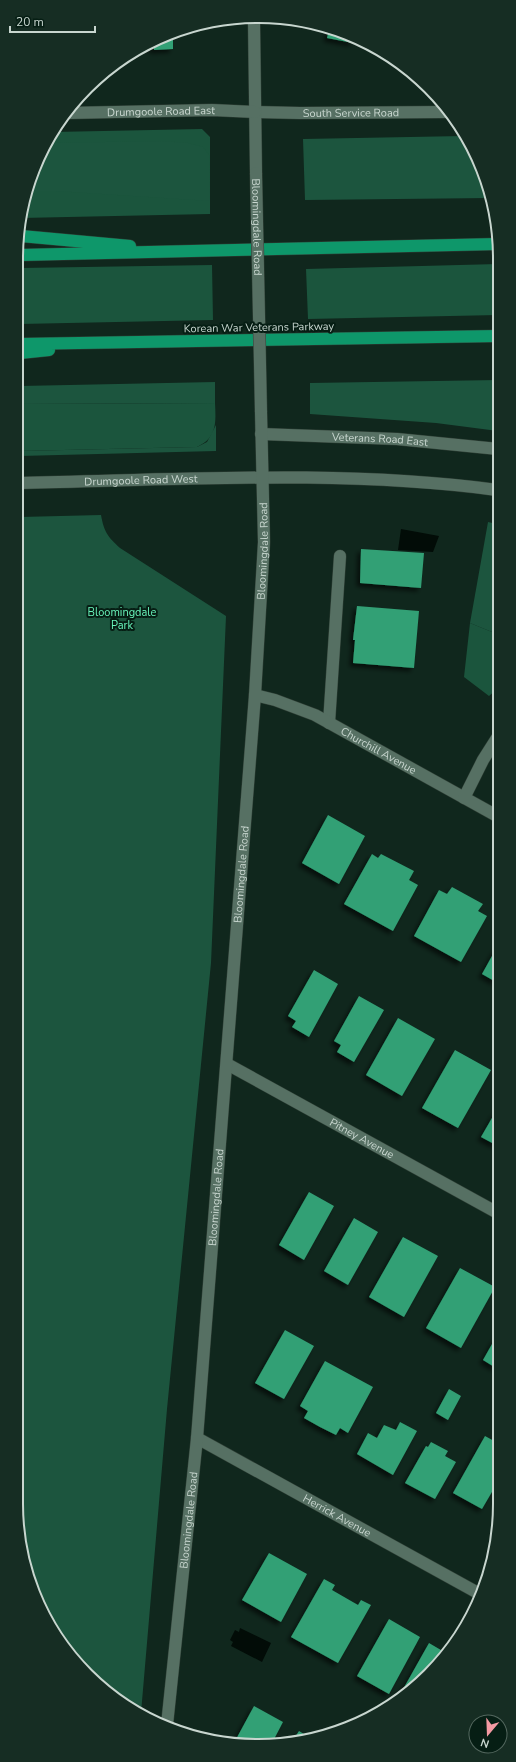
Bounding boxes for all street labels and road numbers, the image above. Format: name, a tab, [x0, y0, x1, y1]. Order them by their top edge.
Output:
street label: Drumgoole Road East	[107, 103, 215, 120]
street label: South Service Road	[303, 105, 399, 121]
street label: Bloomingdale Road	[248, 178, 265, 276]
street label: Korean War Veterans Parkway	[184, 319, 335, 336]
street label: Veterans Road East	[331, 430, 429, 450]
street label: Drumgoole Road West	[84, 471, 198, 489]
street label: Bloomingdale Road	[254, 502, 272, 600]
street label: Churchill Avenue	[338, 724, 419, 778]
street label: Bloomingdale Road	[230, 825, 253, 923]
street label: Pitney Avenue	[327, 1115, 397, 1163]
street label: Bloomingdale Road	[205, 1148, 228, 1246]
street label: Bloomingdale Road	[176, 1471, 201, 1569]
street label: Herrick Avenue	[300, 1491, 374, 1541]

